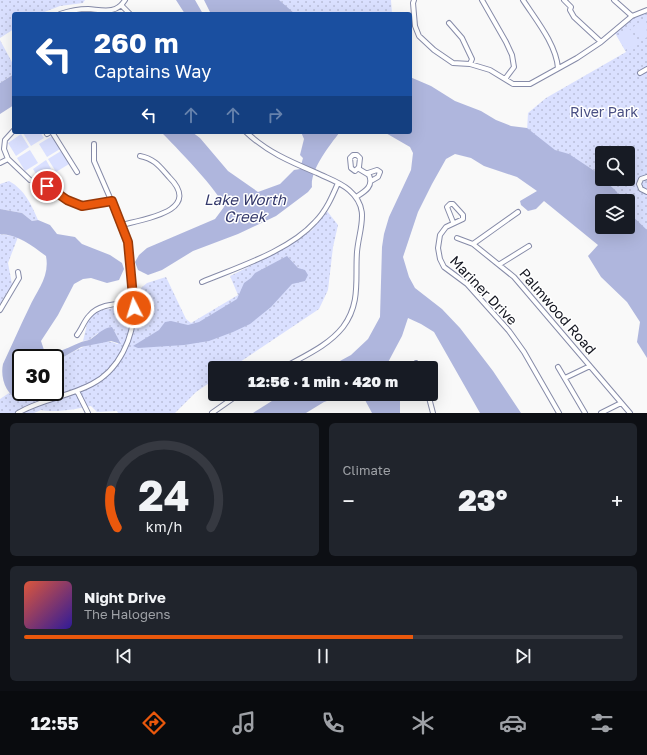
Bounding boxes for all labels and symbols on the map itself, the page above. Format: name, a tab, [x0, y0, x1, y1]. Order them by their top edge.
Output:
park label: River Park	[570, 103, 638, 120]
pin	[30, 169, 64, 203]
water label: Lake Worth Creek	[204, 190, 287, 225]
street label: Mariner Drive	[447, 252, 521, 328]
street label: Palmwood Road	[516, 265, 600, 357]
position arrow	[113, 287, 155, 329]
speed limit sign: 30	[12, 349, 64, 401]

